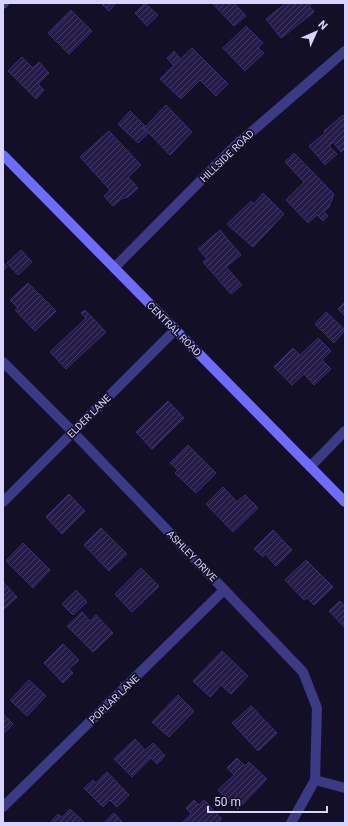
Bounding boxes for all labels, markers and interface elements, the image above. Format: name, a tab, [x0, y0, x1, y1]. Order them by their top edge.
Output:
north arrow	[296, 12, 336, 52]
text: N	[315, 18, 330, 33]
street label: HILLSIDE ROAD	[198, 128, 256, 184]
street label: CENTRAL ROAD	[145, 300, 203, 358]
street label: ELDER LANE	[65, 392, 113, 440]
street label: ASHLEY DRIVE	[165, 528, 219, 584]
street label: POPLAR LANE	[87, 672, 141, 726]
scale bar	[208, 788, 327, 814]
text: 50 m	[214, 795, 241, 809]

